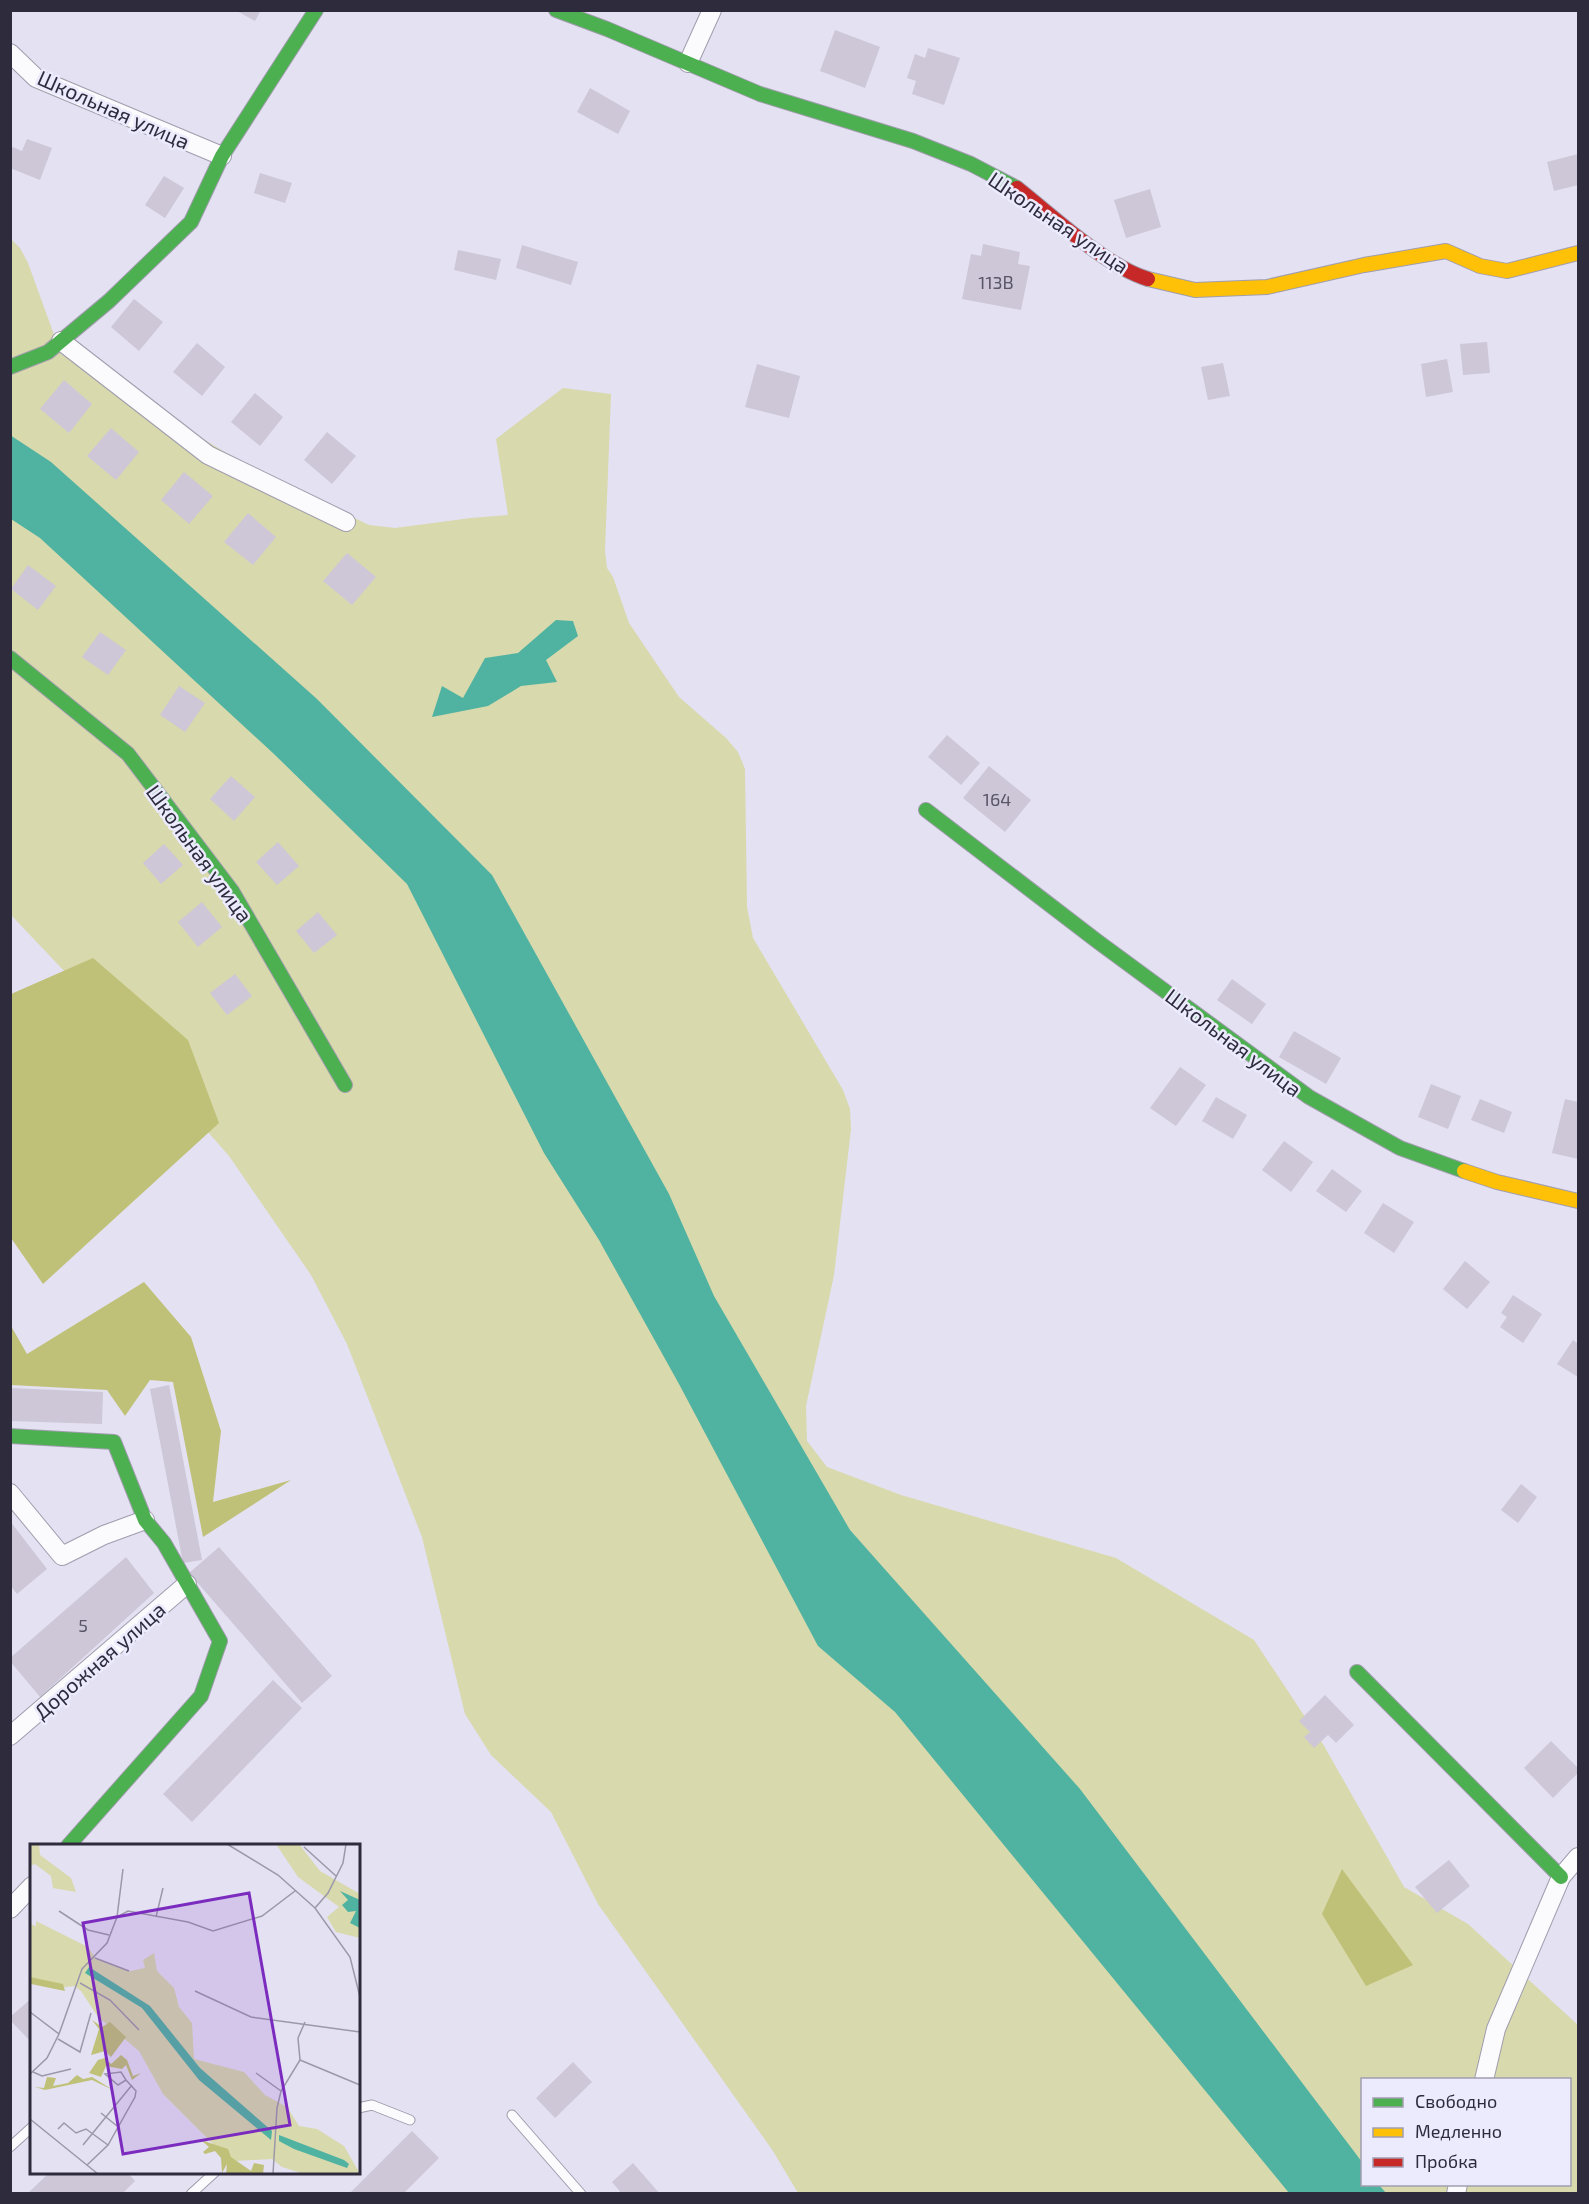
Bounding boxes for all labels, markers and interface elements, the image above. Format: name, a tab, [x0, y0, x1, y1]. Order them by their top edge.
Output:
street label: Школьная улица	[34, 64, 194, 155]
street label: Школьная улица	[984, 166, 1134, 279]
house number: 113В	[978, 271, 1014, 293]
street label: Школьная улица	[141, 779, 258, 927]
house number: 164	[983, 788, 1011, 810]
street label: Школьная улица	[1161, 983, 1307, 1102]
street label: Дорожная улица	[28, 1596, 170, 1725]
house number: 5	[78, 1614, 88, 1636]
inset map	[30, 1844, 360, 2174]
legend	[1361, 2078, 1571, 2186]
text: Свободно	[1415, 2090, 1497, 2112]
text: Медленно	[1415, 2120, 1502, 2142]
text: Пробка	[1415, 2150, 1478, 2172]

